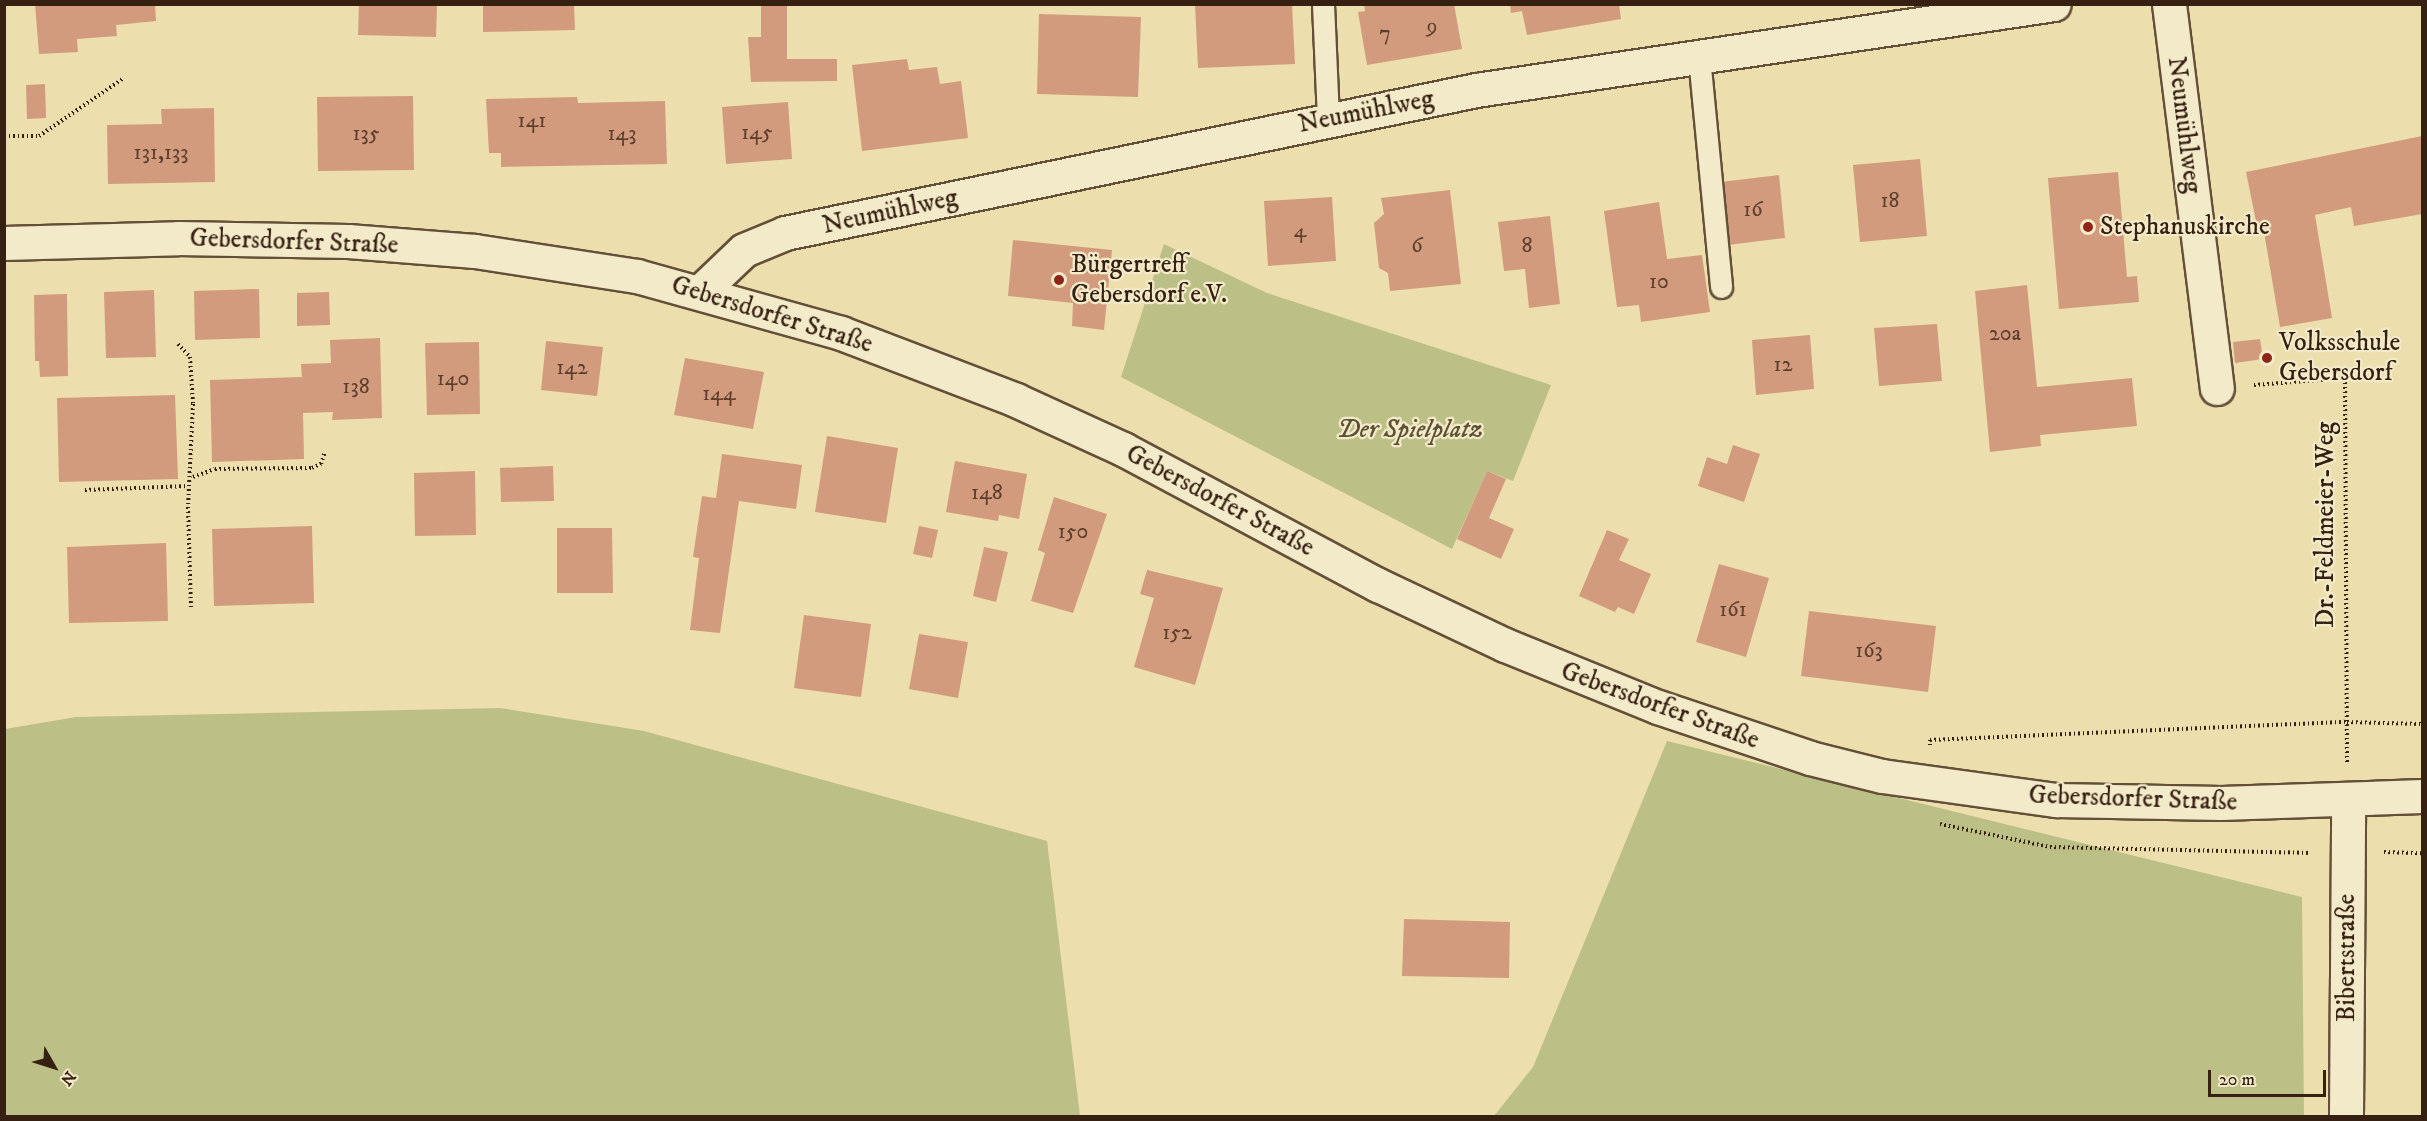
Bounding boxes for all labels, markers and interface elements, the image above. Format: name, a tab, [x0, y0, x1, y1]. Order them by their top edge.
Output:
house number: 9	[1427, 14, 1437, 40]
house number: 7	[1379, 21, 1391, 47]
street label: Neumühlweg	[2160, 55, 2208, 195]
street label: Neumühlweg	[1296, 84, 1436, 140]
house number: 141	[518, 108, 546, 134]
house number: 145	[741, 120, 773, 146]
house number: 135	[352, 121, 380, 147]
house number: 143	[608, 121, 636, 147]
house number: 131,133	[134, 140, 188, 166]
street label: Neumühlweg	[820, 182, 960, 242]
house number: 18	[1880, 188, 1900, 214]
house number: 16	[1743, 197, 1763, 223]
place label: Stephanuskirche	[2100, 211, 2270, 243]
house number: 4	[1294, 218, 1306, 244]
marker: Stephanuskirche	[2081, 220, 2095, 234]
street label: Gebersdorfer Straße	[189, 223, 399, 261]
house number: 6	[1411, 233, 1423, 259]
house number: 8	[1521, 233, 1533, 259]
place label: Bürgertreff Gebersdorf e.V.	[1071, 249, 1227, 310]
house number: 10	[1649, 269, 1669, 295]
street label: Gebersdorfer Straße	[668, 270, 876, 360]
marker: Bürgertreff Gebersdorf e.V.	[1052, 273, 1066, 287]
house number: 20a	[1989, 321, 2021, 347]
place label: Volksschule Gebersdorf	[2279, 327, 2400, 388]
marker: Volksschule Gebersdorf	[2260, 351, 2274, 365]
house number: 12	[1774, 352, 1792, 378]
house number: 142	[556, 355, 588, 381]
house number: 140	[437, 366, 469, 392]
house number: 138	[342, 374, 370, 400]
house number: 144	[702, 381, 736, 407]
park label: Der Spielplatz	[1337, 414, 1483, 446]
street label: Dr.-Feldmeier-Weg	[2310, 422, 2342, 628]
street label: Gebersdorfer Straße	[1120, 438, 1320, 564]
house number: 148	[971, 480, 1003, 506]
house number: 150	[1058, 519, 1088, 545]
house number: 161	[1719, 597, 1747, 623]
house number: 152	[1162, 620, 1192, 646]
house number: 163	[1855, 638, 1883, 664]
street label: Gebersdorfer Straße	[1557, 656, 1763, 756]
street label: Gebersdorfer Straße	[2028, 780, 2238, 818]
street label: Bibertstraße	[2331, 894, 2363, 1022]
north arrow	[24, 1037, 84, 1097]
scale bar	[2211, 1058, 2330, 1096]
text: N	[56, 1067, 80, 1090]
text: 20 m	[2219, 1069, 2255, 1091]

